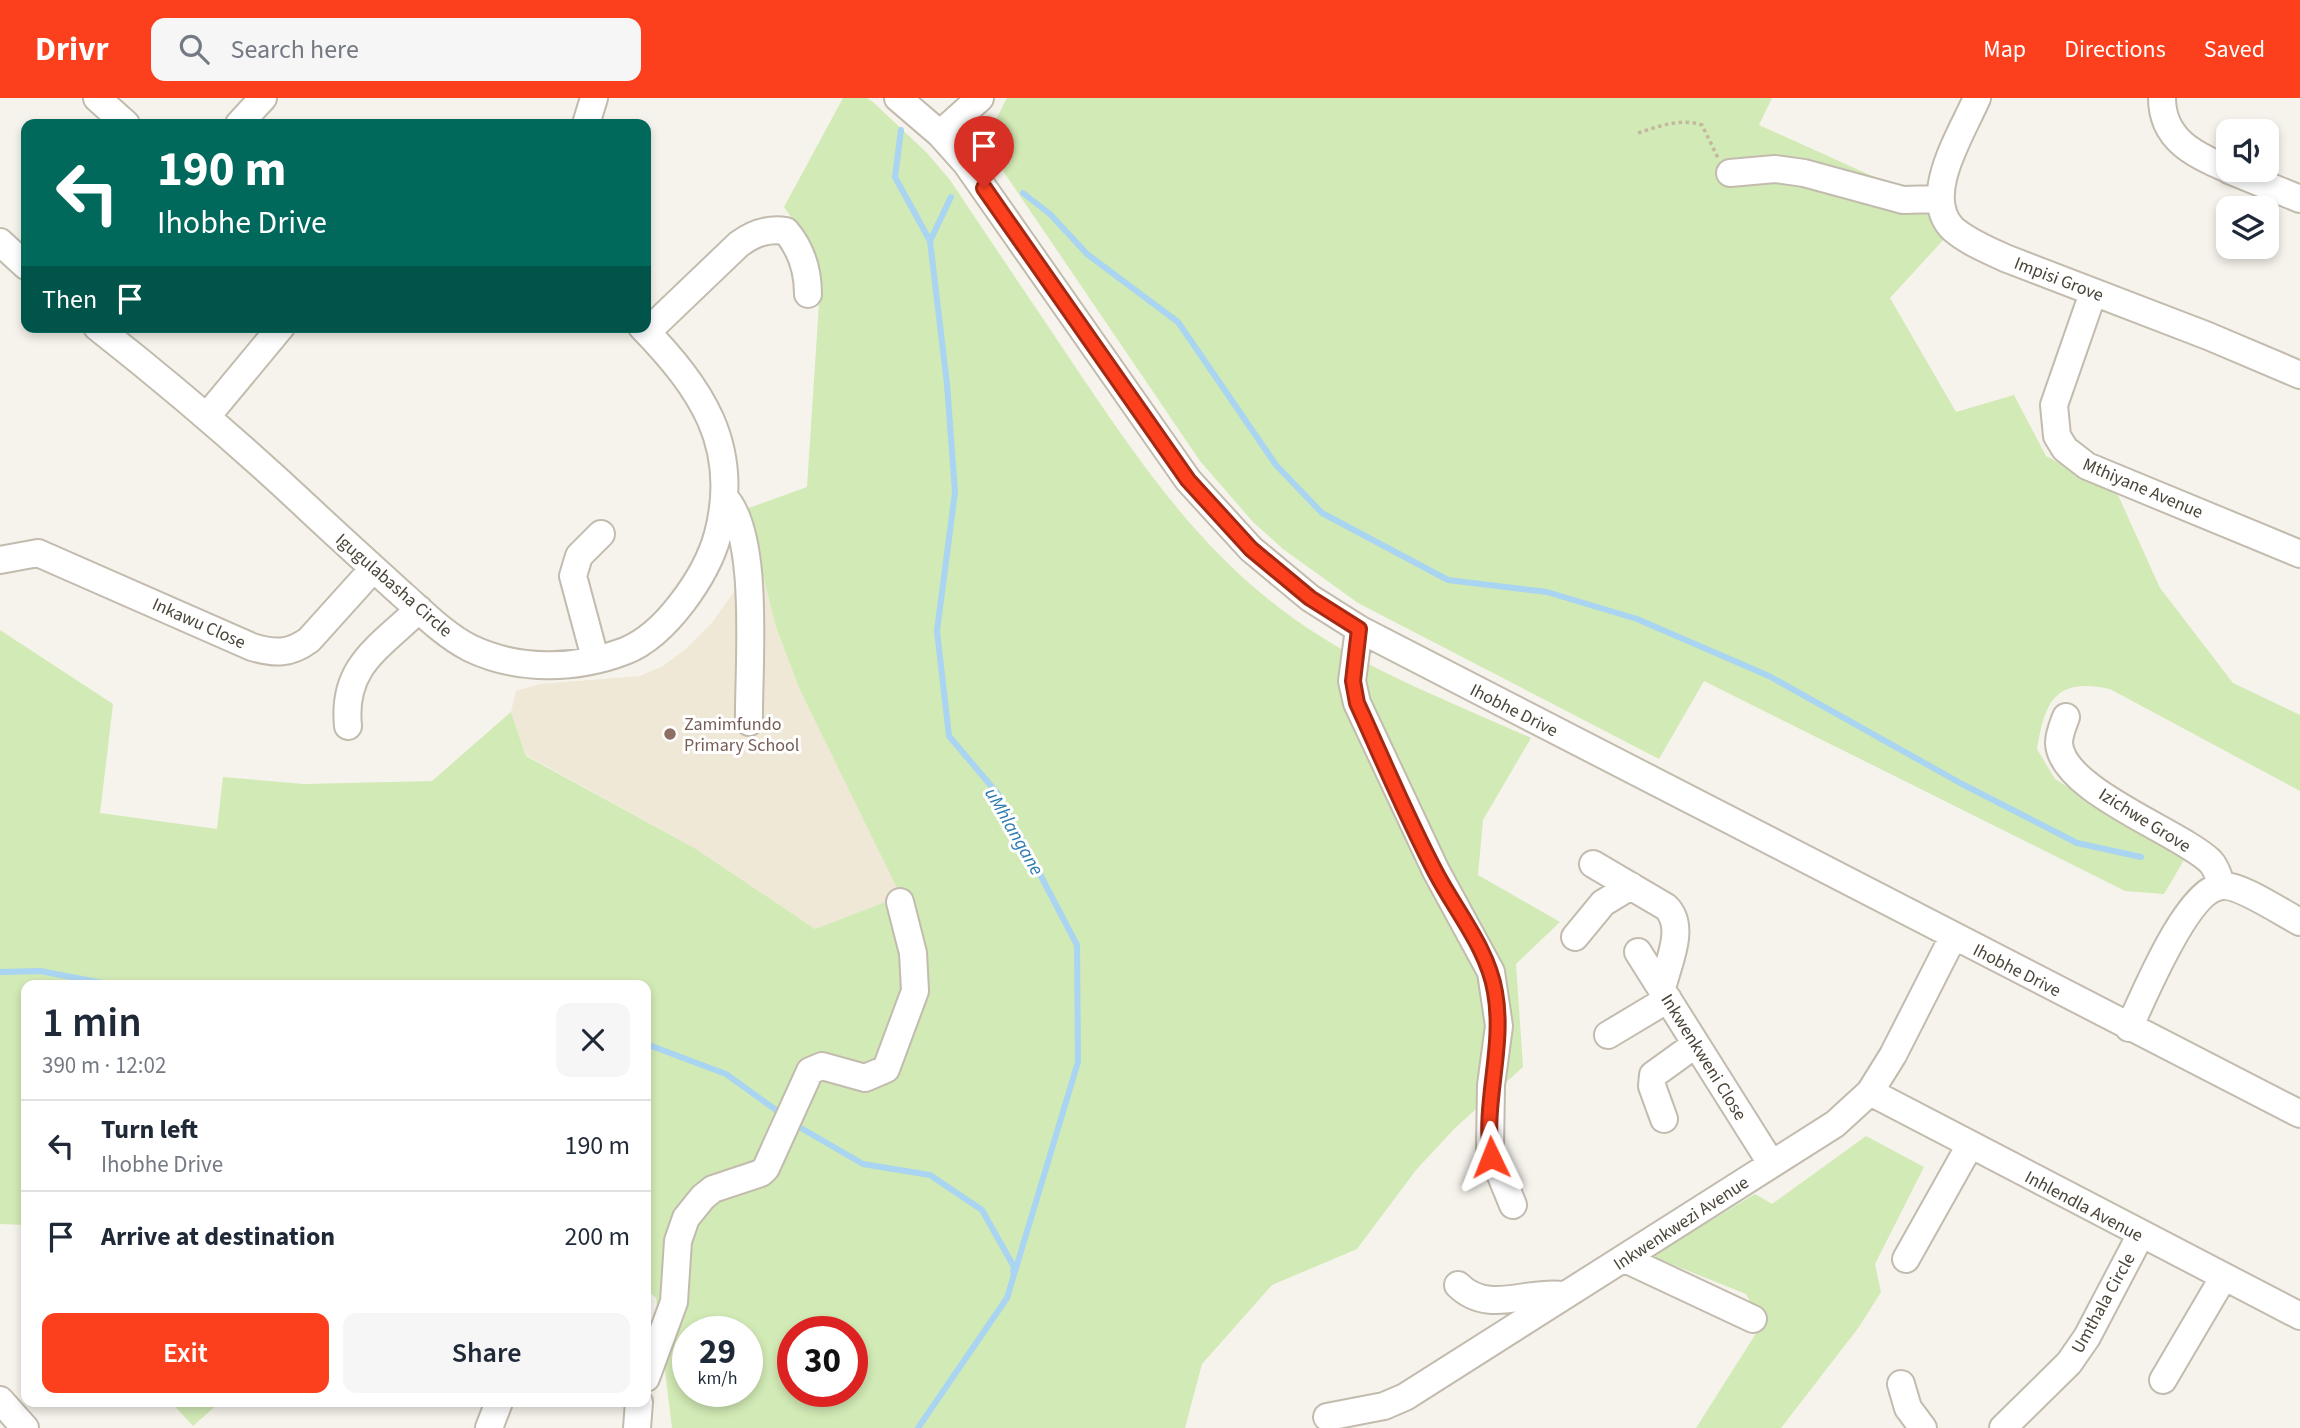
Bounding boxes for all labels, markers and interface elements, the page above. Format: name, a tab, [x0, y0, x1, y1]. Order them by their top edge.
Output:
search box	[151, 18, 641, 81]
text: Drivr	[35, 26, 109, 73]
icon: search	[175, 30, 213, 68]
text: Search here	[231, 31, 359, 68]
text: Map	[1983, 32, 2026, 67]
text: Directions	[2064, 32, 2166, 67]
text: Saved	[2204, 32, 2265, 67]
pin	[954, 116, 1014, 188]
map controls	[2216, 119, 2279, 259]
button: sound	[2216, 119, 2279, 182]
icon: arrive	[965, 127, 1003, 165]
text: 190 m	[157, 135, 286, 205]
icon: left	[42, 147, 133, 238]
button: layers	[2216, 196, 2279, 259]
text: Ihobhe Drive	[157, 200, 327, 246]
street label: Impisi Grove	[2011, 251, 2107, 308]
icon: arrive	[111, 280, 149, 318]
text: Then	[42, 281, 97, 318]
street label: Mthiyane Avenue	[2079, 452, 2207, 525]
street label: Igugulabasha Circle	[330, 528, 458, 643]
street label: Inkawu Close	[148, 592, 250, 655]
street label: Ihobhe Drive	[1466, 678, 1562, 743]
place label: Zamimfundo Primary School	[684, 712, 799, 758]
marker: Zamimfundo Primary School	[662, 726, 678, 742]
street label: Izichwe Grove	[2094, 782, 2196, 859]
water label: uMhlangane	[978, 783, 1050, 881]
street label: Ihobhe Drive	[1969, 938, 2065, 1003]
street label: Inkwenkweni Close	[1655, 989, 1753, 1125]
text: 1 min	[42, 993, 142, 1053]
button: close	[556, 1003, 630, 1077]
text: 390 m · 12:02	[42, 1049, 166, 1082]
text: Turn left	[101, 1111, 198, 1148]
position arrow	[1454, 1120, 1528, 1194]
icon: left	[42, 1127, 80, 1165]
text: 190 m	[564, 1127, 630, 1164]
text: Ihobhe Drive	[101, 1148, 223, 1181]
street label: Inhlendla Avenue	[2020, 1165, 2147, 1248]
street label: Inkwenkwezi Avenue	[1609, 1170, 1754, 1277]
icon: arrive	[42, 1218, 80, 1256]
text: Arrive at destination	[101, 1218, 335, 1255]
text: 200 m	[564, 1218, 630, 1255]
street label: Umthala Circle	[2066, 1248, 2141, 1358]
button: Exit	[42, 1313, 329, 1393]
button: Share	[343, 1313, 630, 1393]
speed limit sign: 30	[777, 1316, 868, 1407]
text: 29	[699, 1327, 736, 1377]
text: km/h	[698, 1366, 737, 1391]

